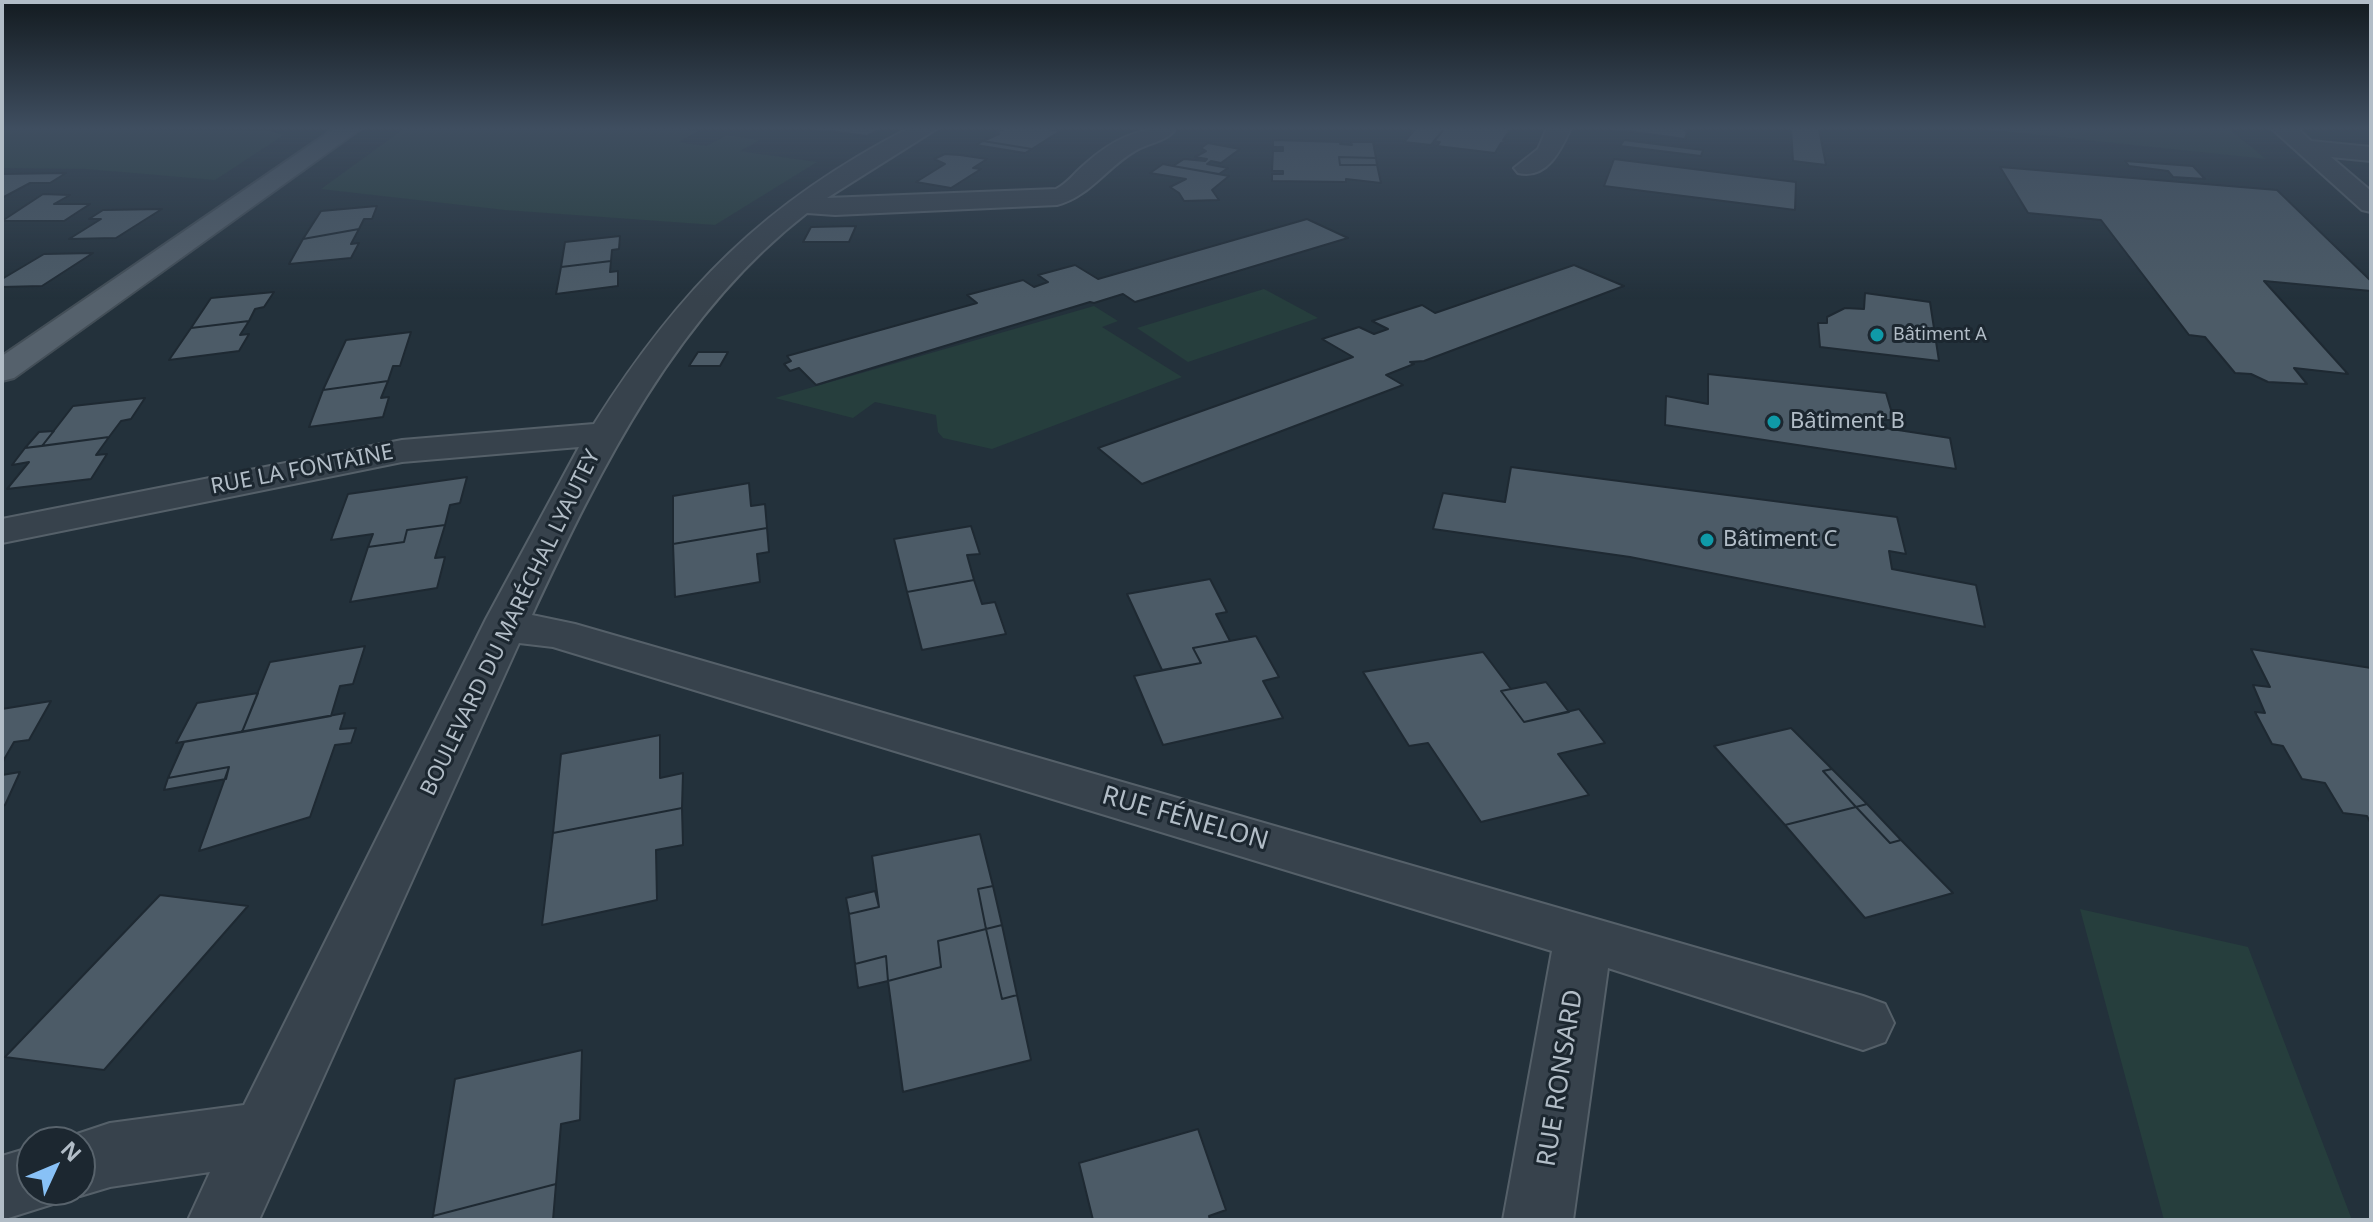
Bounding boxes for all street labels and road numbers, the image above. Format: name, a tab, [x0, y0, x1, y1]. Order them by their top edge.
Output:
street label: RUE LA FONTAINE	[208, 439, 396, 501]
street label: BOULEVARD DU MARÉCHAL LYAUTEY	[416, 446, 606, 800]
street label: RUE FÉNELON	[1098, 780, 1272, 858]
street label: RUE RONSARD	[1532, 987, 1590, 1169]

